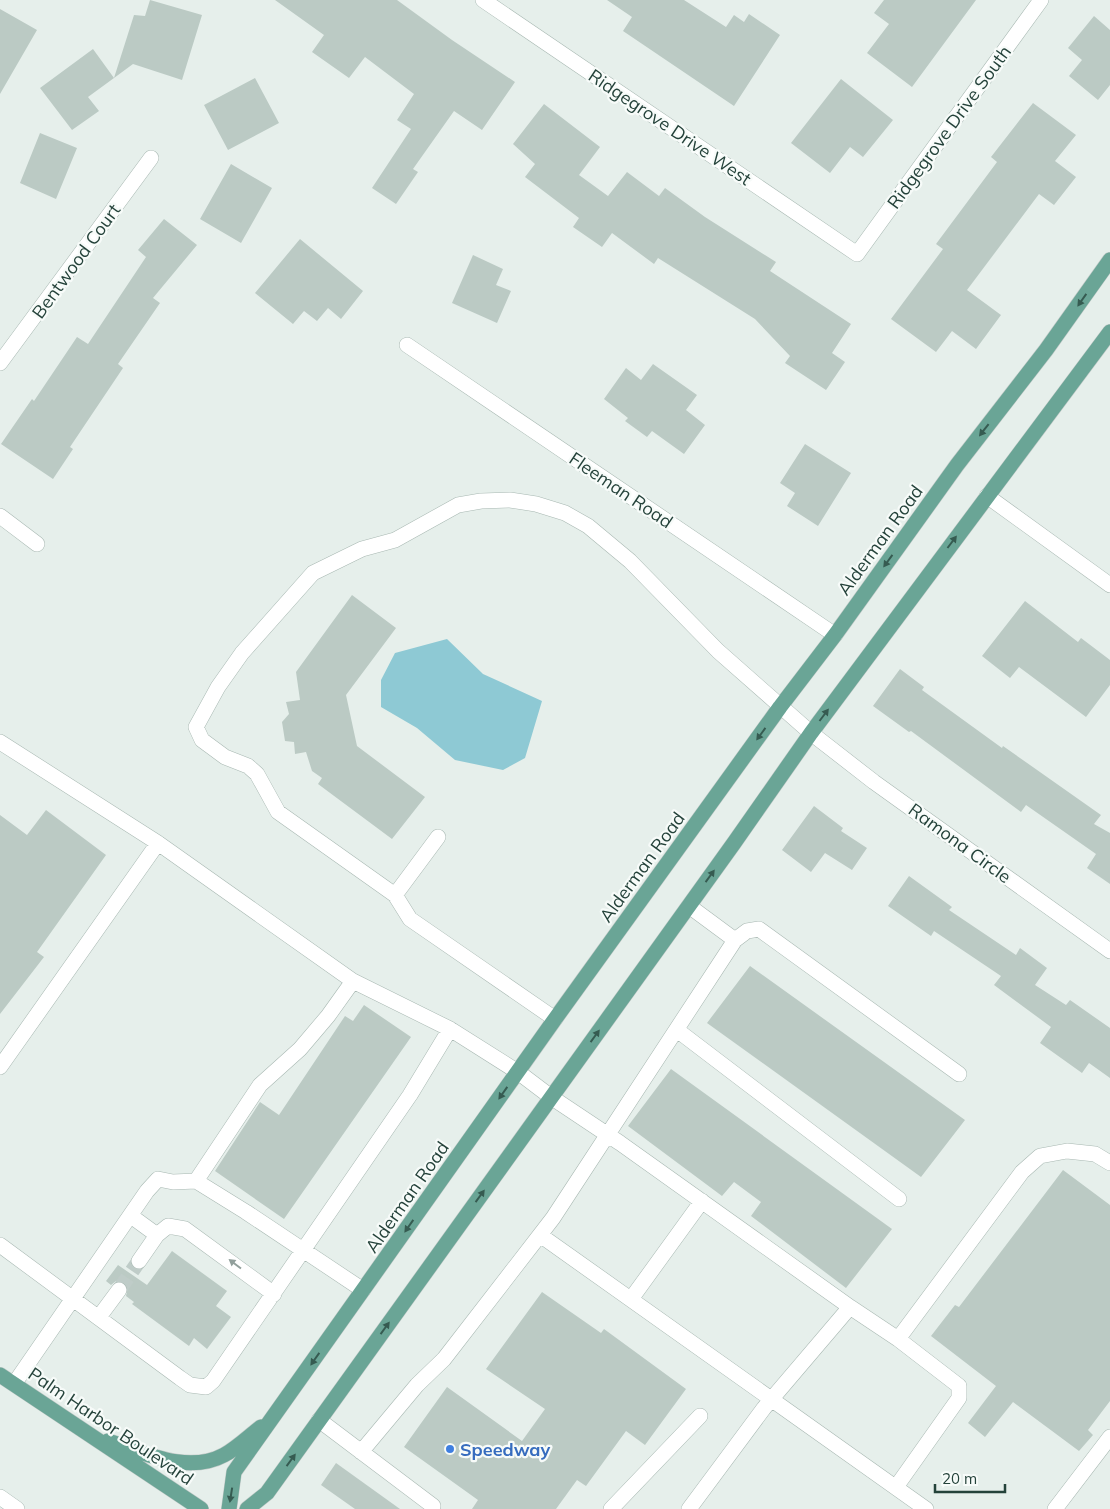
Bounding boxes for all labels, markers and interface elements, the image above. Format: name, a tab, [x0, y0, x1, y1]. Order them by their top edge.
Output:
street label: Ridgegrove Drive South	[882, 41, 1016, 213]
street label: Ridgegrove Drive West	[584, 64, 756, 190]
street label: Bentwood Court	[27, 199, 125, 323]
one-way arrow	[1077, 293, 1087, 306]
one-way arrow	[979, 423, 990, 436]
street label: Fleeman Road	[565, 447, 677, 533]
street label: Alderman Road	[832, 480, 928, 600]
one-way arrow	[947, 536, 958, 549]
one-way arrow	[883, 554, 894, 567]
one-way arrow	[819, 709, 830, 722]
one-way arrow	[756, 727, 766, 741]
street label: Ramona Circle	[904, 798, 1016, 888]
street label: Alderman Road	[594, 807, 690, 927]
one-way arrow	[705, 869, 715, 883]
one-way arrow	[589, 1030, 600, 1043]
one-way arrow	[498, 1087, 508, 1100]
street label: Alderman Road	[360, 1137, 454, 1257]
one-way arrow	[475, 1189, 485, 1203]
one-way arrow	[404, 1219, 414, 1233]
one-way arrow	[229, 1259, 242, 1270]
one-way arrow	[380, 1321, 390, 1335]
one-way arrow	[310, 1352, 320, 1366]
street label: Palm Harbor Boulevard	[24, 1362, 198, 1490]
place label: Speedway	[460, 1438, 550, 1461]
marker: Speedway	[444, 1443, 456, 1455]
one-way arrow	[285, 1454, 296, 1467]
scale bar	[935, 1462, 1005, 1494]
text: 20 m	[942, 1469, 977, 1488]
one-way arrow	[227, 1488, 235, 1504]

